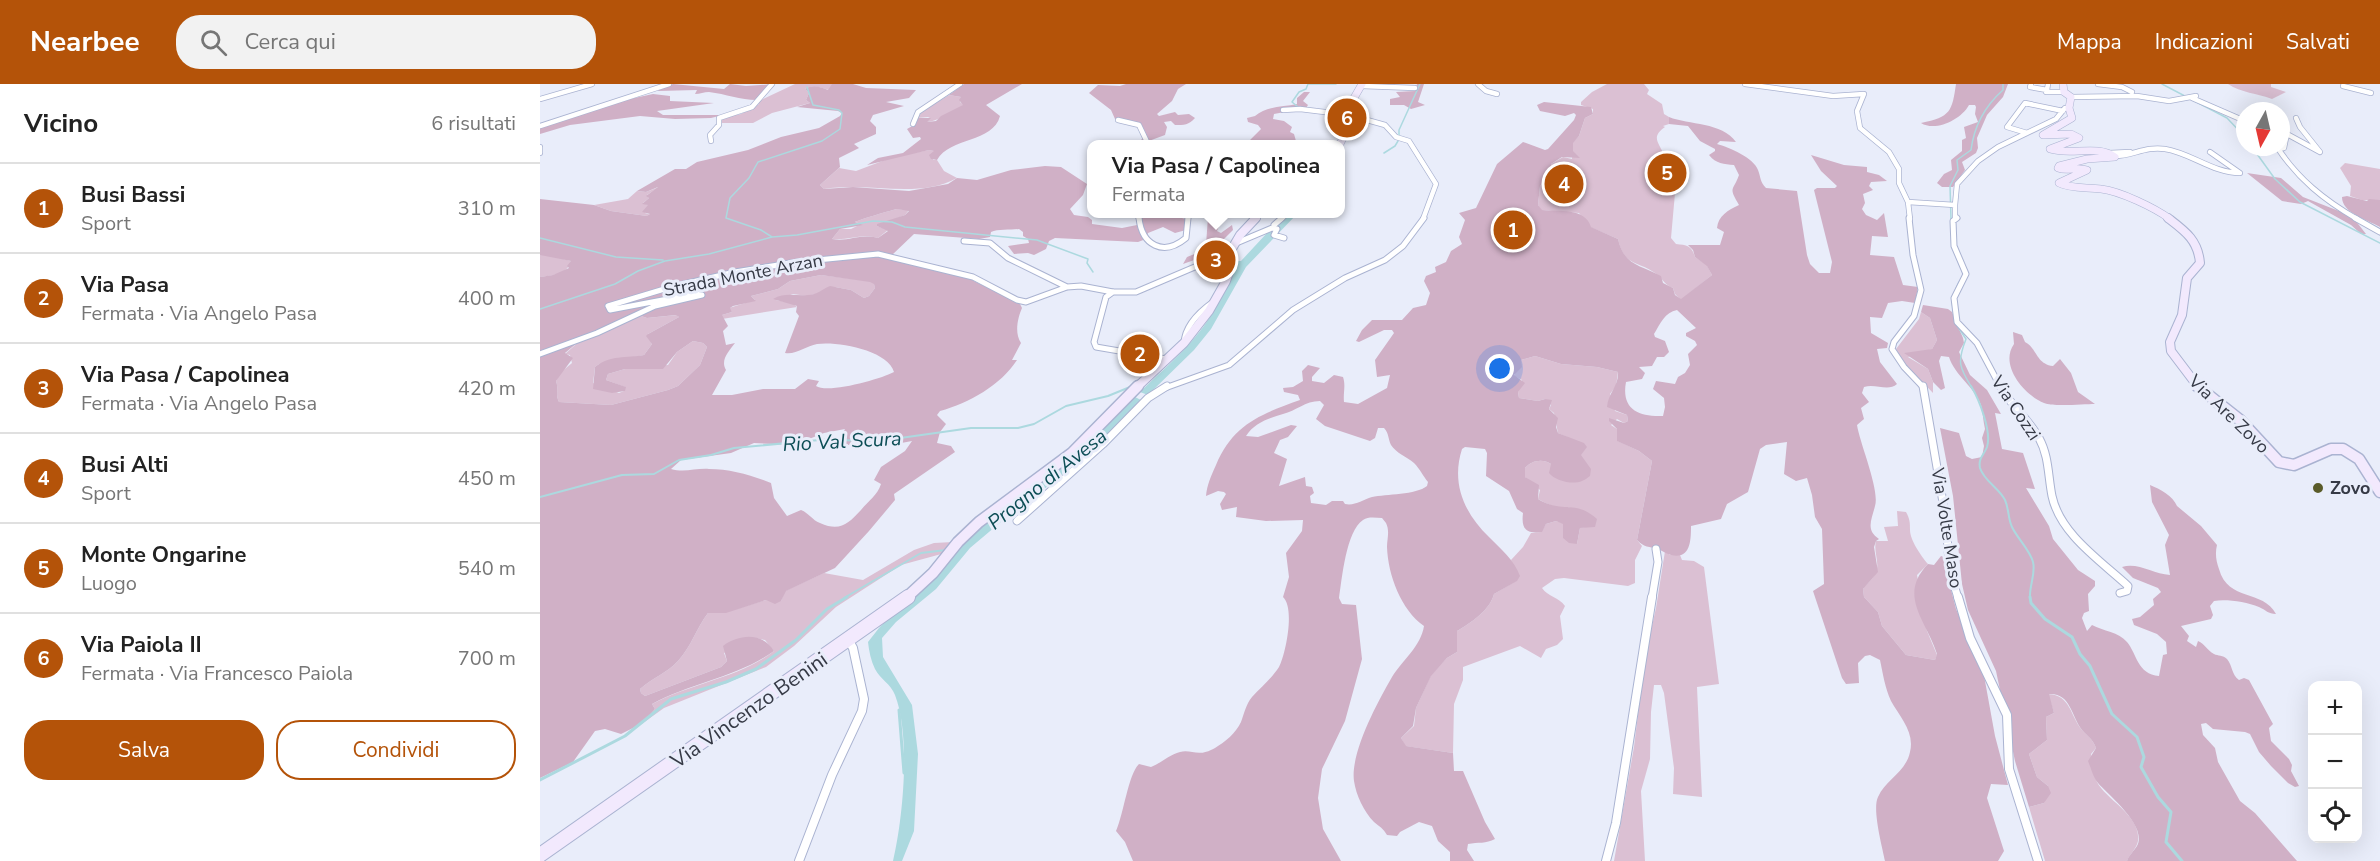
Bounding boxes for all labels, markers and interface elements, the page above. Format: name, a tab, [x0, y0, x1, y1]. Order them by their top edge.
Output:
search box	[176, 15, 596, 69]
text: Nearbee	[30, 23, 140, 61]
icon: search	[197, 26, 230, 59]
text: Cerca qui	[245, 27, 336, 57]
text: Mappa	[2057, 28, 2122, 56]
text: Indicazioni	[2155, 28, 2253, 56]
text: Salvati	[2286, 28, 2350, 56]
pin: 6	[1328, 96, 1366, 141]
north arrow	[2236, 102, 2290, 156]
text: Vicino	[24, 106, 98, 141]
text: 6 risultati	[431, 110, 516, 137]
popup	[1087, 140, 1345, 218]
pin: 5	[1648, 150, 1686, 196]
text: Via Pasa / Capolinea	[1112, 151, 1320, 181]
pin: 4	[1544, 162, 1584, 206]
text: Busi Bassi	[81, 180, 185, 210]
text: Fermata	[1112, 181, 1185, 208]
text: 1	[38, 195, 50, 222]
text: 310 m	[458, 195, 516, 222]
pin: 1	[1494, 208, 1532, 252]
text: Sport	[81, 210, 131, 237]
pin: 3	[1196, 238, 1236, 282]
street label: Strada Monte Arzan	[661, 248, 825, 302]
text: Via Pasa	[81, 270, 169, 300]
text: 2	[38, 285, 50, 312]
text: 400 m	[458, 285, 516, 312]
text: Fermata · Via Angelo Pasa	[81, 300, 317, 327]
pin: 2	[1120, 332, 1160, 376]
your location	[1485, 354, 1514, 383]
text: Via Pasa / Capolinea	[81, 360, 290, 390]
street label: Via Are Zovo	[2183, 369, 2275, 459]
street label: Via Cozzi	[1985, 370, 2046, 445]
text: 3	[38, 375, 50, 402]
text: 420 m	[458, 375, 516, 402]
text: Fermata · Via Angelo Pasa	[81, 390, 317, 417]
water label: Progno di Avesa	[982, 423, 1113, 536]
water label: Rio Val Scura	[782, 425, 902, 458]
text: Busi Alti	[81, 450, 168, 480]
text: 4	[38, 465, 50, 492]
text: 450 m	[458, 465, 516, 492]
street label: Via Volte Maso	[1926, 465, 1968, 590]
place label: Zovo	[2330, 476, 2370, 500]
text: Sport	[81, 480, 131, 507]
marker: Zovo	[2311, 481, 2325, 495]
text: Monte Ongarine	[81, 540, 246, 570]
text: 5	[38, 555, 50, 582]
text: 540 m	[458, 555, 516, 582]
text: Luogo	[81, 570, 137, 597]
text: Via Paiola II	[81, 630, 202, 660]
text: 6	[38, 645, 50, 672]
text: 700 m	[458, 645, 516, 672]
street label: Via Vincenzo Benini	[664, 645, 833, 775]
text: Fermata · Via Francesco Paiola	[81, 660, 353, 687]
map controls	[2308, 681, 2362, 843]
button: +	[2308, 681, 2362, 735]
button: Salva	[24, 720, 264, 780]
button: Condividi	[276, 720, 516, 780]
button: −	[2308, 735, 2362, 789]
button: locate	[2308, 789, 2362, 843]

